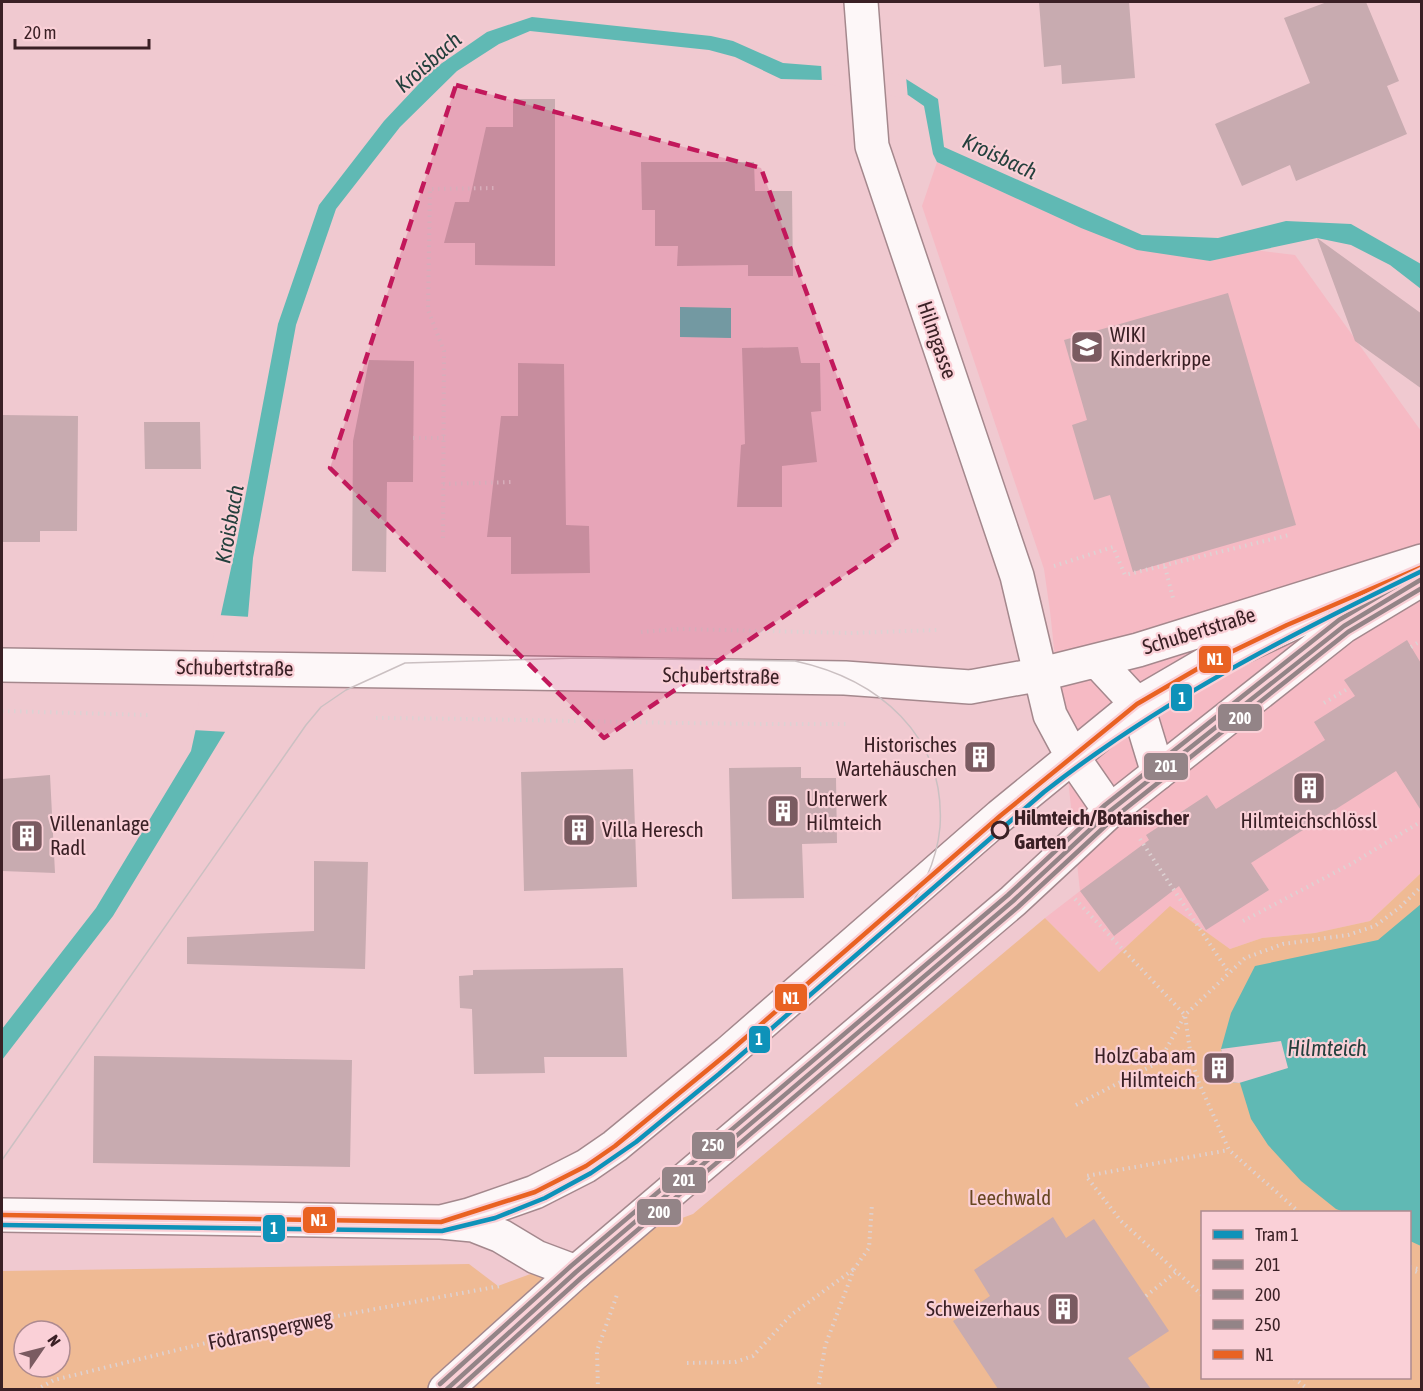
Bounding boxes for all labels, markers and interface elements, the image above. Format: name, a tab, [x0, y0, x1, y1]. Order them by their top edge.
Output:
scale bar	[15, 12, 148, 50]
text: 20 m	[24, 22, 56, 43]
water label: Kroisbach	[390, 26, 467, 98]
water label: Kroisbach	[959, 127, 1042, 185]
street label: Hilmgasse	[914, 298, 962, 382]
place label: WIKI Kinderkrippe	[1110, 322, 1211, 370]
school or university icon: WIKI Kinderkrippe	[1069, 329, 1105, 365]
water label: Kroisbach	[209, 482, 249, 565]
street label: Schubertstraße	[1139, 601, 1258, 659]
line badge: N1	[1198, 645, 1232, 674]
text: N1	[1207, 650, 1224, 668]
street label: Schubertstraße	[176, 654, 294, 680]
street label: Schubertstraße	[662, 662, 780, 688]
line badge: 1	[1170, 683, 1193, 712]
text: 1	[1178, 689, 1186, 707]
line badge: 200	[1217, 703, 1263, 732]
text: 200	[1229, 709, 1252, 727]
place label: Historisches Wartehäuschen	[836, 732, 957, 780]
building icon: Historisches Wartehäuschen	[962, 739, 998, 775]
line badge: 201	[1143, 752, 1189, 781]
text: 201	[1155, 757, 1178, 775]
building icon: Hilmteichschlössl	[1291, 770, 1327, 806]
place label: Unterwerk Hilmteich	[806, 786, 887, 834]
building icon: Unterwerk Hilmteich	[765, 793, 801, 829]
place label: Hilmteich/Botanischer Garten	[1014, 805, 1190, 853]
place label: Hilmteichschlössl	[1241, 808, 1378, 832]
place label: Villenanlage Radl	[50, 811, 149, 859]
building icon: Villa Heresch	[561, 812, 597, 848]
place label: Villa Heresch	[602, 817, 704, 841]
building icon: Villenanlage Radl	[9, 818, 45, 854]
marker: Hilmteich/Botanischer Garten	[991, 821, 1009, 839]
line badge: N1	[774, 983, 808, 1012]
text: N1	[783, 989, 800, 1007]
line badge: 1	[748, 1025, 771, 1054]
text: 1	[755, 1030, 763, 1048]
water label: Hilmteich	[1287, 1035, 1367, 1061]
place label: HolzCaba am Hilmteich	[1094, 1043, 1196, 1091]
building icon: HolzCaba am Hilmteich	[1201, 1050, 1237, 1086]
line badge: 250	[691, 1131, 736, 1160]
text: 250	[702, 1136, 725, 1154]
line badge: 201	[661, 1166, 707, 1194]
text: 201	[673, 1171, 696, 1189]
park label: Leechwald	[969, 1185, 1051, 1209]
line badge: 200	[636, 1198, 682, 1226]
text: 200	[648, 1203, 671, 1221]
line badge: N1	[302, 1206, 336, 1234]
text: N1	[311, 1211, 328, 1229]
legend	[1201, 1211, 1411, 1379]
line badge: 1	[262, 1214, 286, 1243]
text: 1	[270, 1219, 278, 1237]
text: Tram 1	[1255, 1224, 1299, 1245]
text: 201	[1255, 1254, 1280, 1275]
text: 200	[1255, 1284, 1280, 1305]
building icon: Schweizerhaus	[1045, 1291, 1081, 1327]
place label: Schweizerhaus	[926, 1296, 1040, 1320]
street label: Födranspergweg	[206, 1304, 334, 1354]
text: 250	[1255, 1314, 1280, 1335]
north arrow	[12, 1319, 72, 1379]
text: N	[44, 1331, 64, 1349]
text: N1	[1255, 1344, 1274, 1365]

